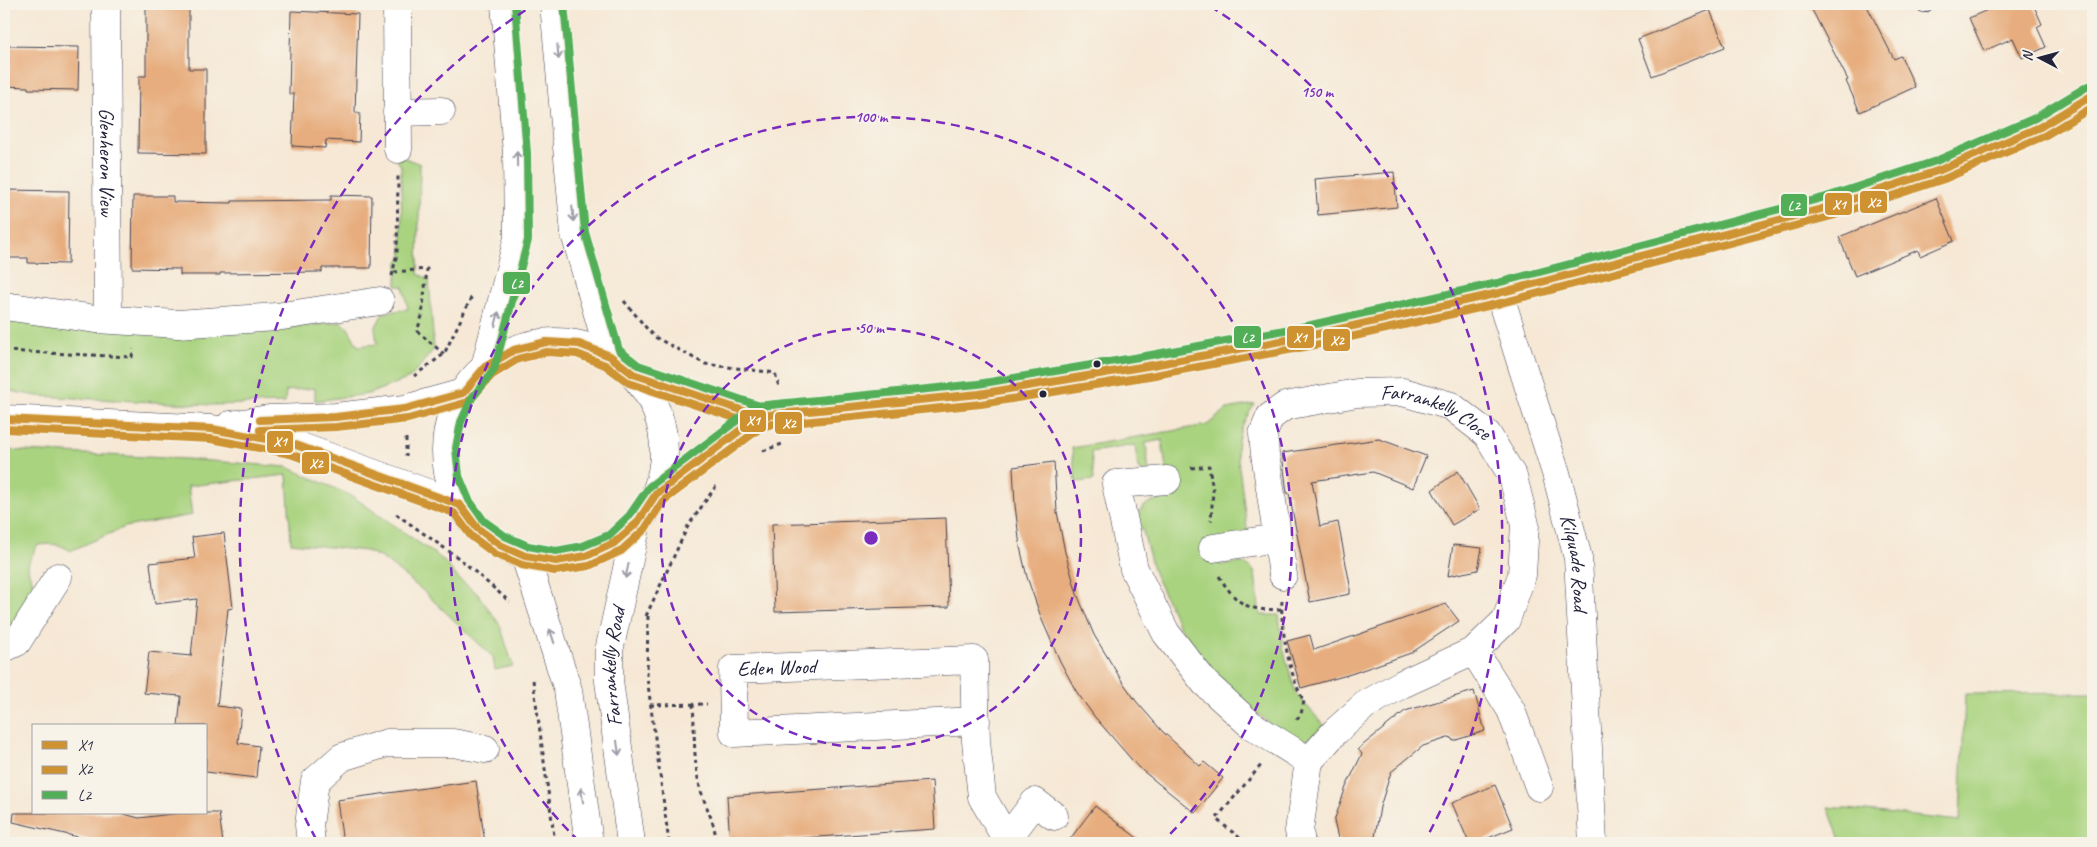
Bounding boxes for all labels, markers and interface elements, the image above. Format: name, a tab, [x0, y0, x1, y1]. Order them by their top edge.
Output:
north arrow	[2014, 32, 2064, 82]
one-way arrow	[554, 44, 563, 60]
text: N	[2019, 49, 2037, 62]
text: 150 m	[1301, 83, 1335, 102]
street label: Glenheron View	[94, 108, 120, 218]
text: 100 m	[855, 108, 889, 127]
one-way arrow	[512, 152, 522, 168]
line badge: X2	[1859, 190, 1888, 214]
line badge: X1	[1824, 192, 1853, 216]
line badge: L2	[1780, 193, 1808, 217]
text: X2	[1867, 194, 1883, 211]
text: X1	[1832, 196, 1848, 213]
text: L2	[1788, 197, 1802, 214]
one-way arrow	[568, 206, 578, 222]
line badge: L2	[502, 271, 531, 295]
text: L2	[511, 275, 525, 292]
one-way arrow	[493, 312, 502, 328]
text: 50 m	[858, 319, 885, 338]
line badge: L2	[1233, 325, 1262, 349]
line badge: X1	[1286, 325, 1315, 349]
line badge: X2	[1322, 328, 1351, 352]
text: L2	[1242, 329, 1256, 346]
text: X1	[1293, 329, 1309, 346]
text: X2	[1330, 332, 1346, 349]
unlabelled marker	[1092, 359, 1102, 369]
street label: Farrankelly Close	[1380, 379, 1497, 446]
unlabelled marker	[1038, 389, 1048, 399]
line badge: X1	[739, 409, 767, 433]
line badge: X2	[774, 411, 803, 435]
text: X1	[746, 412, 762, 429]
text: X2	[782, 415, 798, 432]
line badge: X1	[266, 430, 294, 454]
text: X1	[273, 433, 289, 450]
line badge: X2	[301, 451, 330, 475]
text: X2	[309, 455, 325, 472]
street label: Kilquade Road	[1554, 512, 1594, 616]
centre of rings	[862, 529, 880, 547]
one-way arrow	[621, 562, 631, 578]
street label: Farrankelly Road	[595, 601, 632, 728]
one-way arrow	[547, 629, 556, 644]
street label: Eden Wood	[737, 653, 819, 682]
legend	[32, 724, 208, 814]
text: X1	[78, 736, 94, 755]
one-way arrow	[613, 740, 623, 756]
text: X2	[78, 760, 94, 779]
text: L2	[78, 786, 92, 805]
one-way arrow	[577, 787, 587, 803]

